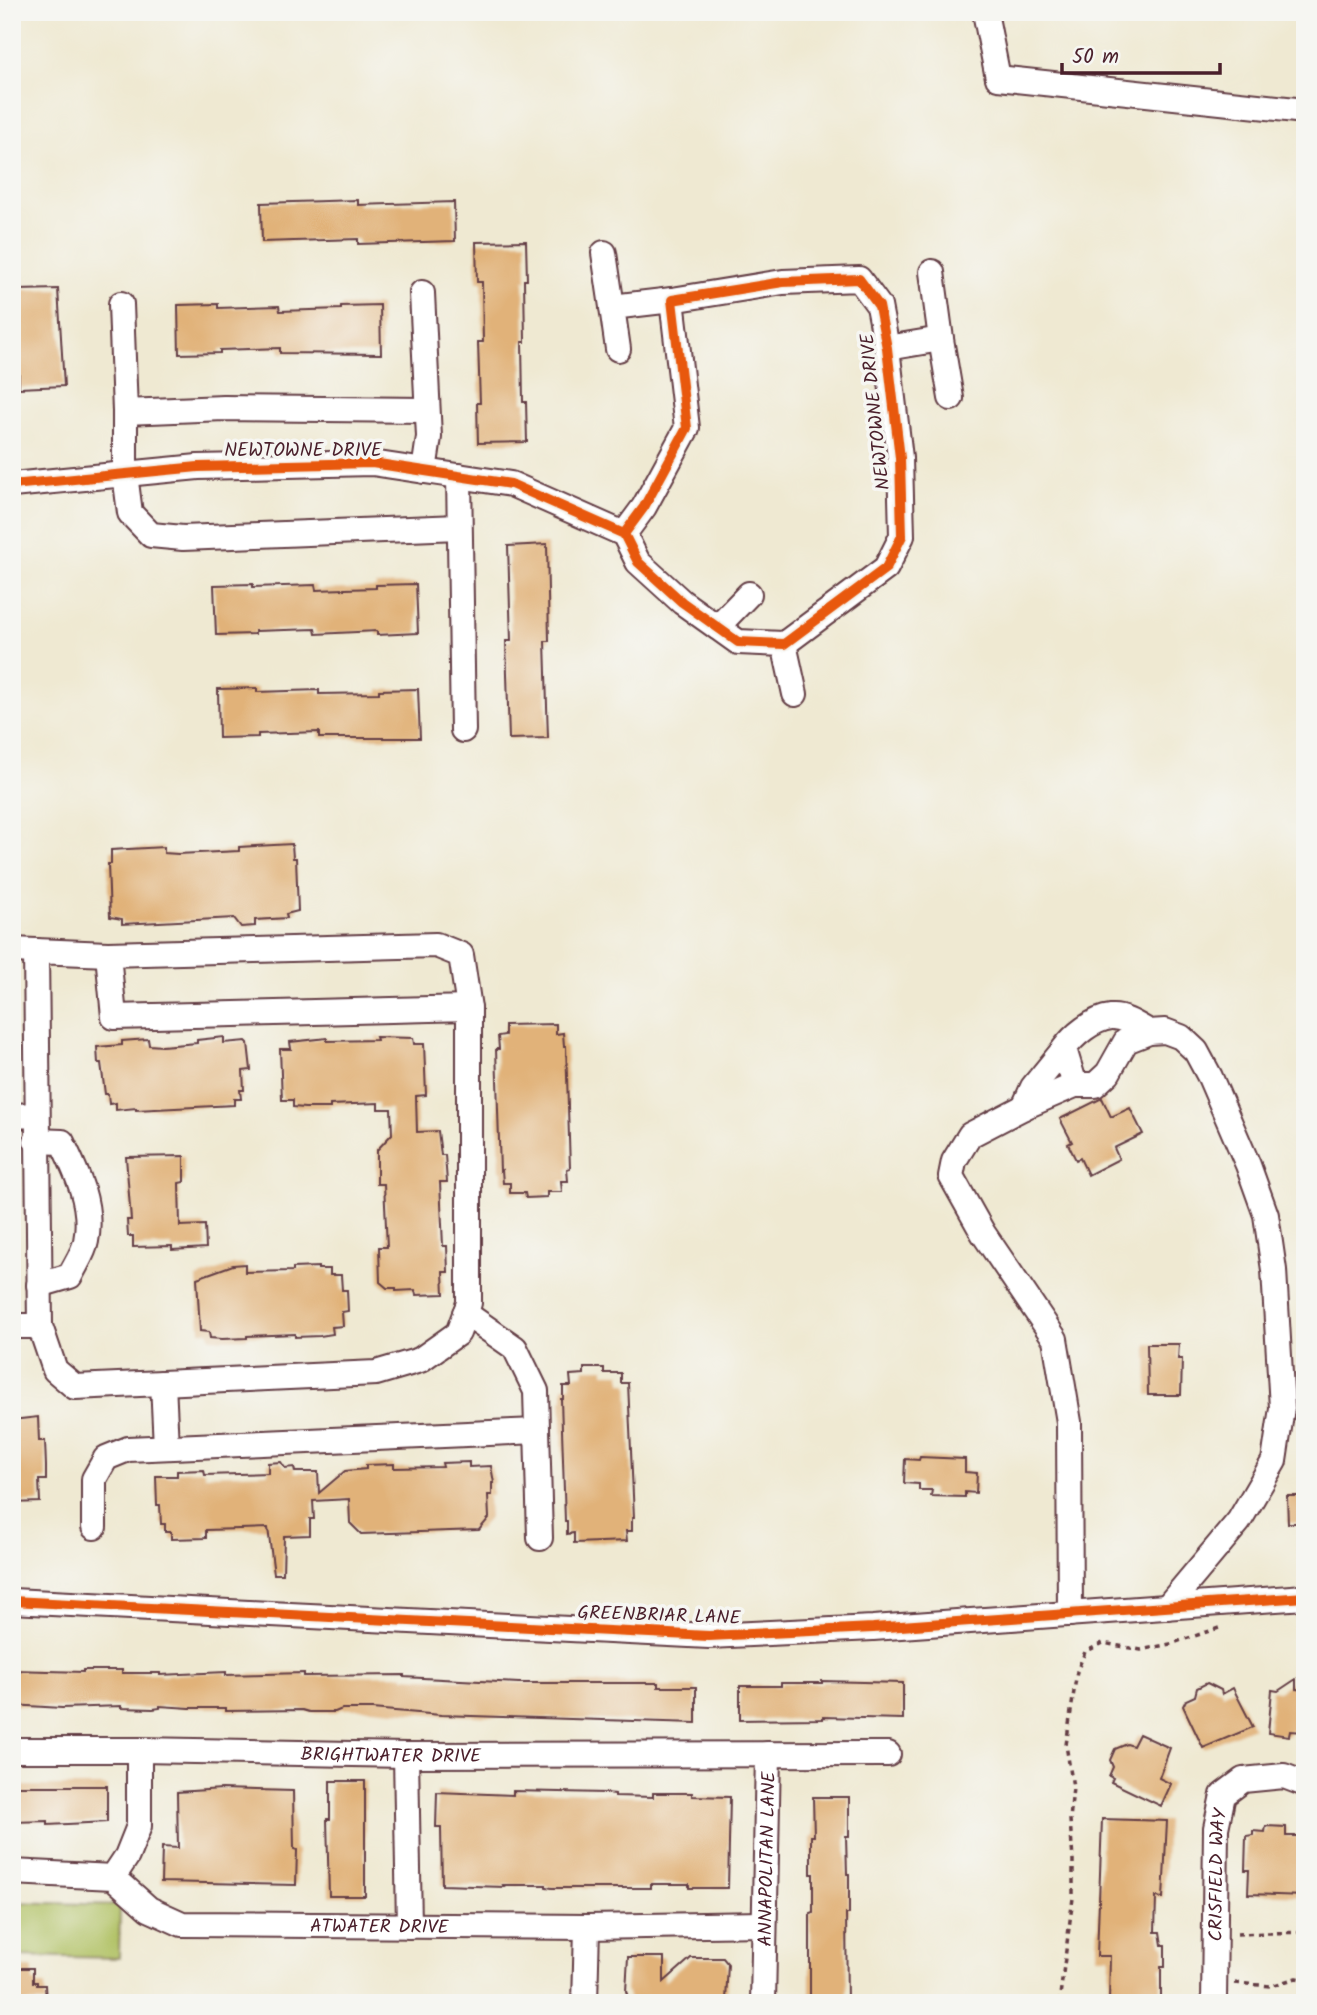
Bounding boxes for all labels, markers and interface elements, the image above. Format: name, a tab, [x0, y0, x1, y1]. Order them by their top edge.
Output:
scale bar	[1062, 32, 1219, 76]
text: 50 m	[1072, 41, 1119, 74]
street label: NEWTOWNE DRIVE	[853, 331, 899, 492]
street label: NEWTOWNE DRIVE	[224, 436, 383, 466]
street label: GREENBRIAR LANE	[577, 1598, 742, 1634]
street label: BRIGHTWATER DRIVE	[300, 1740, 482, 1772]
street label: ANNAPOLITAN LANE	[751, 1770, 785, 1947]
street label: CRISFIELD WAY	[1202, 1805, 1237, 1942]
street label: ATWATER DRIVE	[310, 1912, 450, 1943]

